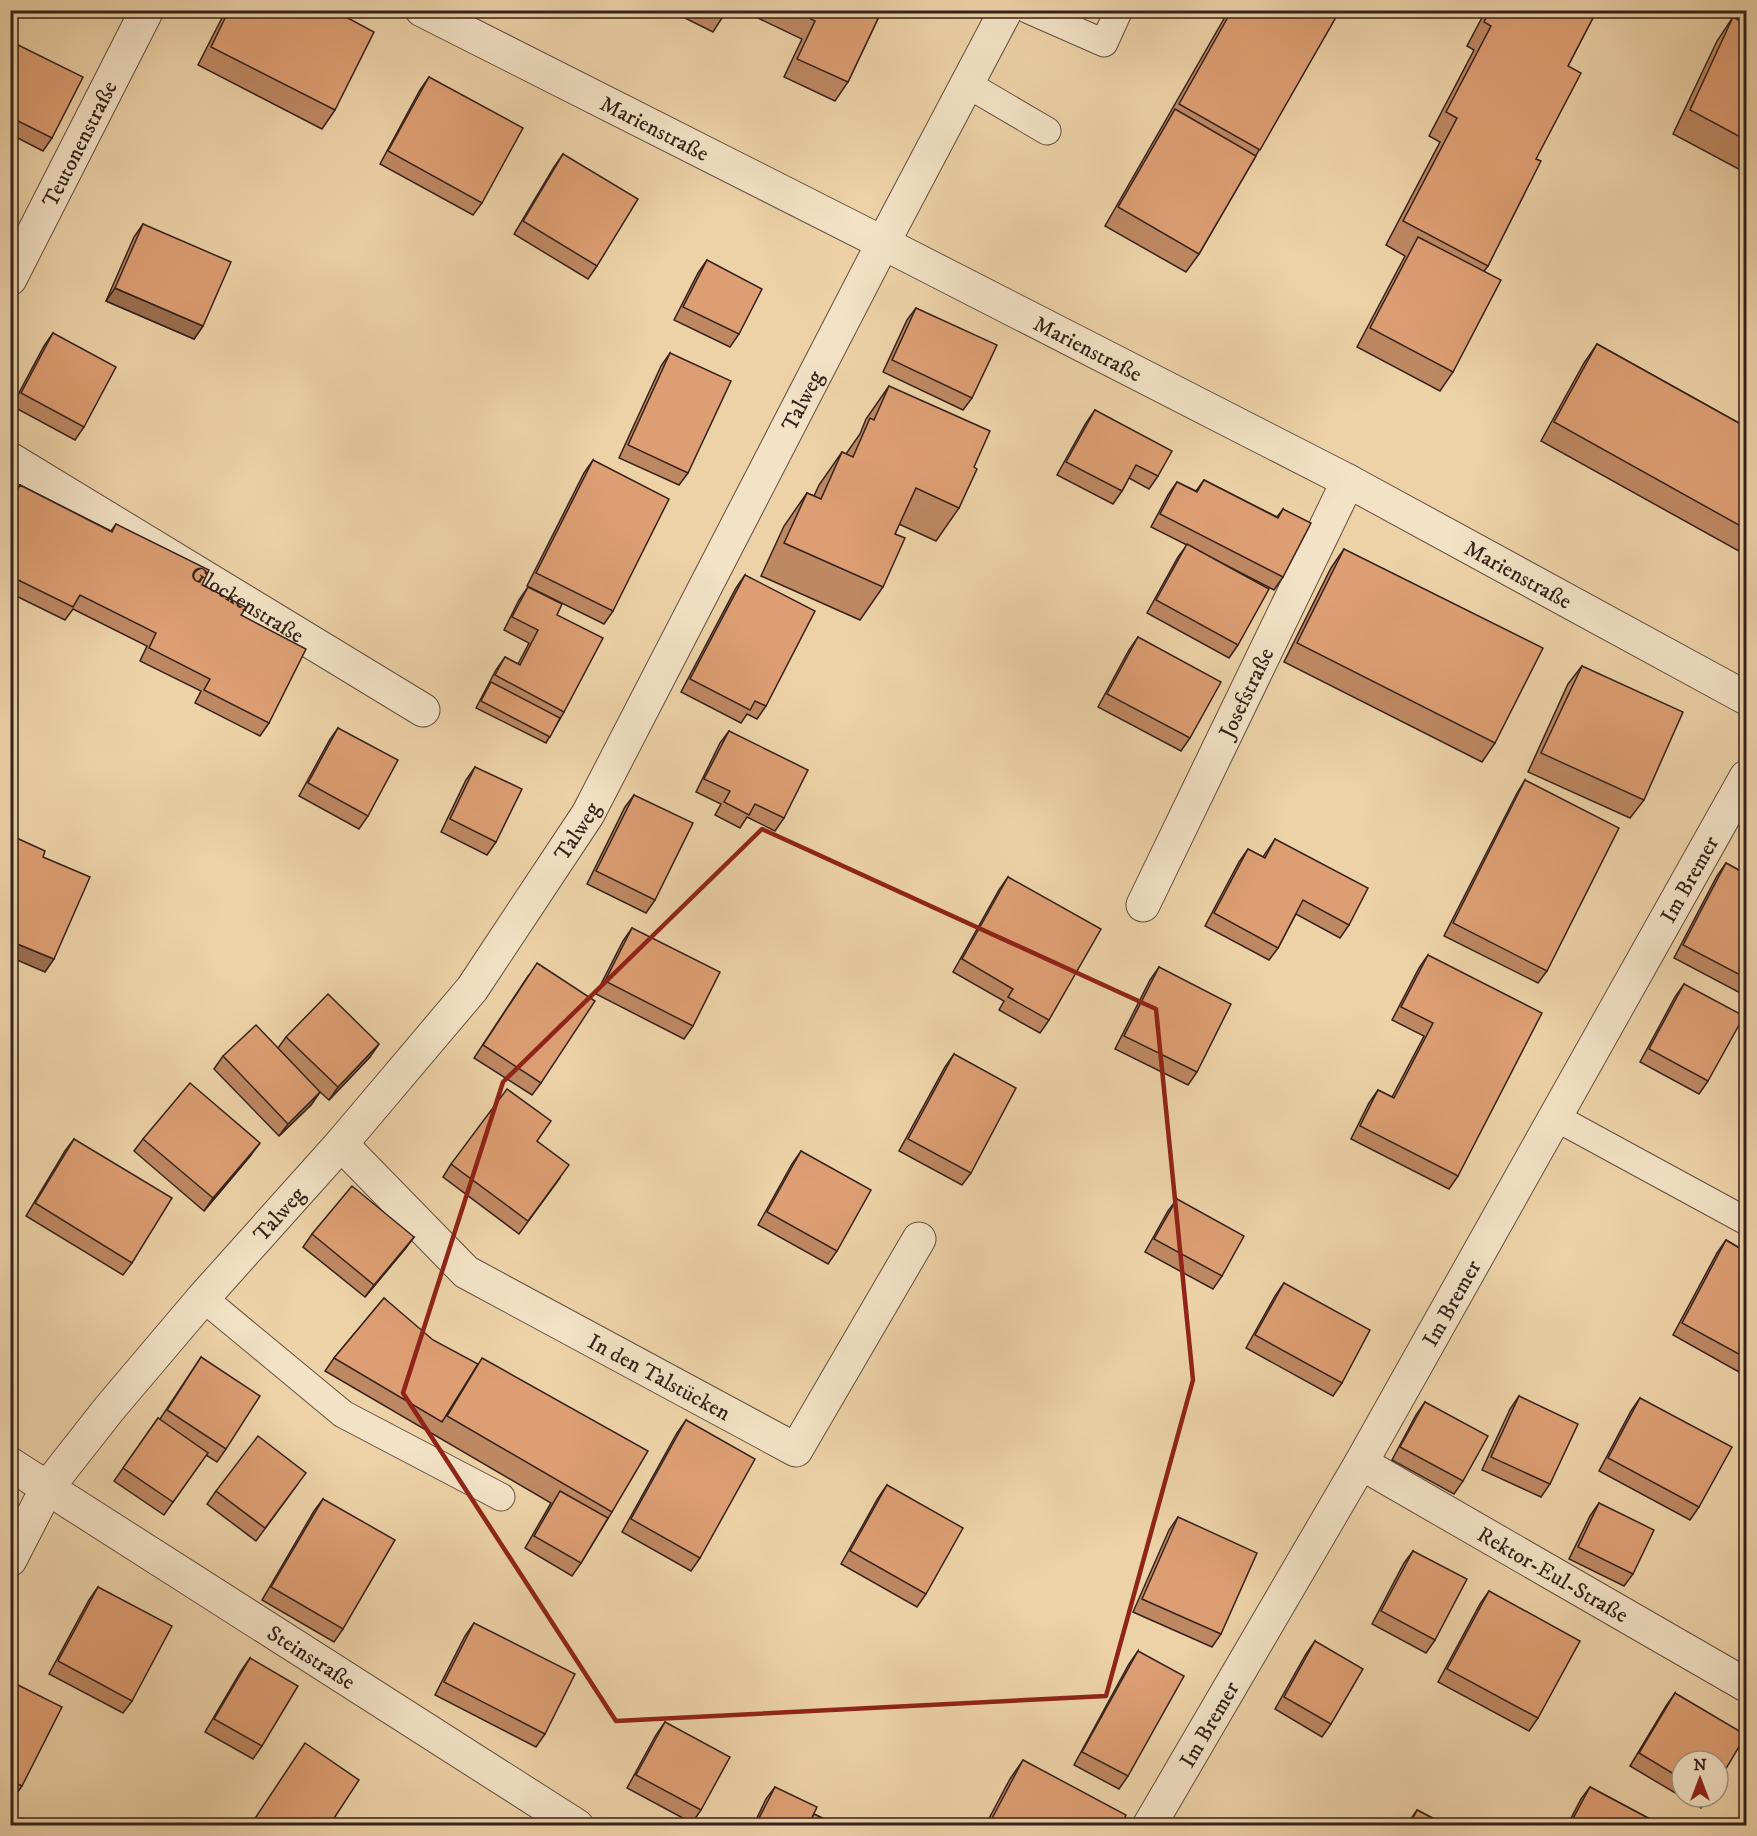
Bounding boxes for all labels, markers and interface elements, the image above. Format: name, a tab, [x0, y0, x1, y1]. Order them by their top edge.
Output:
street label: Teutonenstraße	[37, 76, 124, 212]
street label: Marienstraße	[595, 90, 713, 168]
street label: Marienstraße	[1029, 310, 1146, 388]
street label: Talweg	[776, 366, 830, 436]
street label: Marienstraße	[1459, 535, 1576, 615]
street label: Glockenstraße	[185, 560, 308, 649]
street label: Josefstraße	[1213, 644, 1280, 744]
street label: Talweg	[549, 798, 607, 866]
street label: Im Bremer	[1655, 831, 1726, 928]
street label: Talweg	[248, 1182, 311, 1248]
street label: Im Bremer	[1417, 1255, 1488, 1352]
street label: In den Talstücken	[583, 1328, 735, 1427]
street label: Rektor-Eul-Straße	[1472, 1521, 1633, 1629]
street label: Steinstraße	[262, 1620, 360, 1696]
street label: Im Bremer	[1174, 1676, 1246, 1773]
north arrow	[1670, 1749, 1730, 1809]
text: N	[1693, 1755, 1707, 1775]

